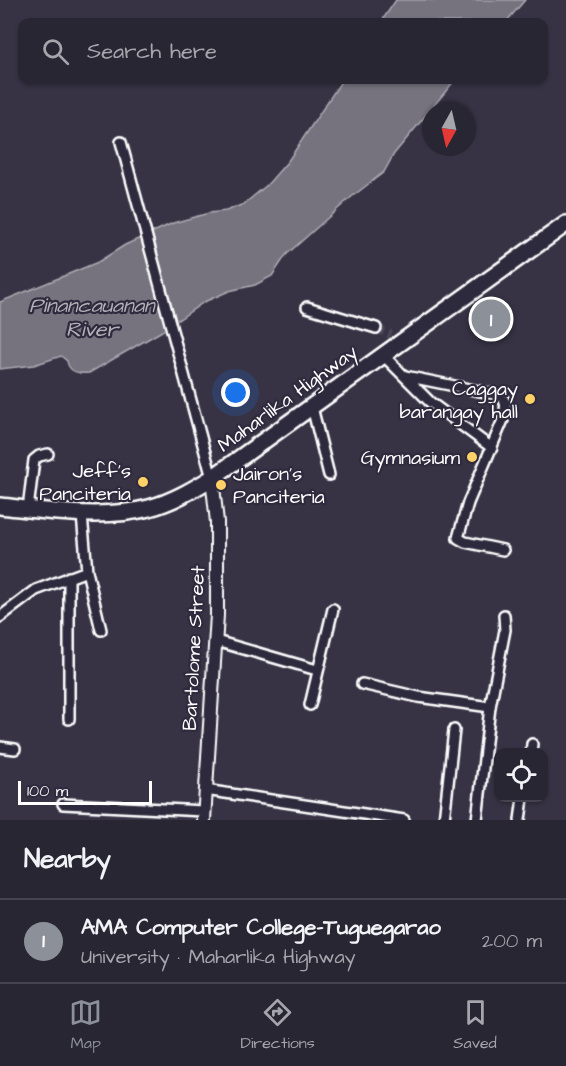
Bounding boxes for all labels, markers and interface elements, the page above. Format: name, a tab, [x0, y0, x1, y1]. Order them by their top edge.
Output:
search box	[18, 18, 548, 84]
icon: search	[39, 35, 72, 68]
text: Search here	[87, 36, 217, 67]
north arrow	[422, 102, 476, 156]
water label: Pinancauanan River	[29, 291, 156, 344]
pin: 1	[472, 296, 510, 342]
street label: Maharlika Highway	[212, 338, 364, 460]
place label: Caggay barangay hall	[400, 375, 518, 427]
your location	[221, 378, 250, 407]
marker: Caggay barangay hall	[523, 392, 537, 406]
place label: Gymnasium	[361, 444, 460, 473]
marker: Gymnasium	[465, 450, 479, 464]
place label: Jeff's Panciteria	[39, 457, 131, 508]
place label: Jairon's Panciteria	[233, 460, 325, 511]
marker: Jeff's Panciteria	[136, 475, 150, 489]
marker: Jairon's Panciteria	[214, 478, 228, 492]
street label: Bartolome Street	[176, 565, 212, 731]
map controls	[494, 748, 548, 802]
button: locate	[494, 748, 548, 802]
scale bar	[18, 778, 152, 806]
text: 100 m	[27, 780, 68, 802]
text: Nearby	[24, 841, 111, 877]
text: AMA Computer College-Tuguegarao	[81, 912, 441, 943]
text: 1	[42, 927, 45, 955]
text: 200 m	[482, 927, 542, 955]
text: University · Maharlika Highway	[81, 943, 356, 971]
tab: Map	[69, 996, 102, 1054]
tab: Directions	[241, 996, 315, 1054]
tab: Saved	[453, 996, 497, 1054]

